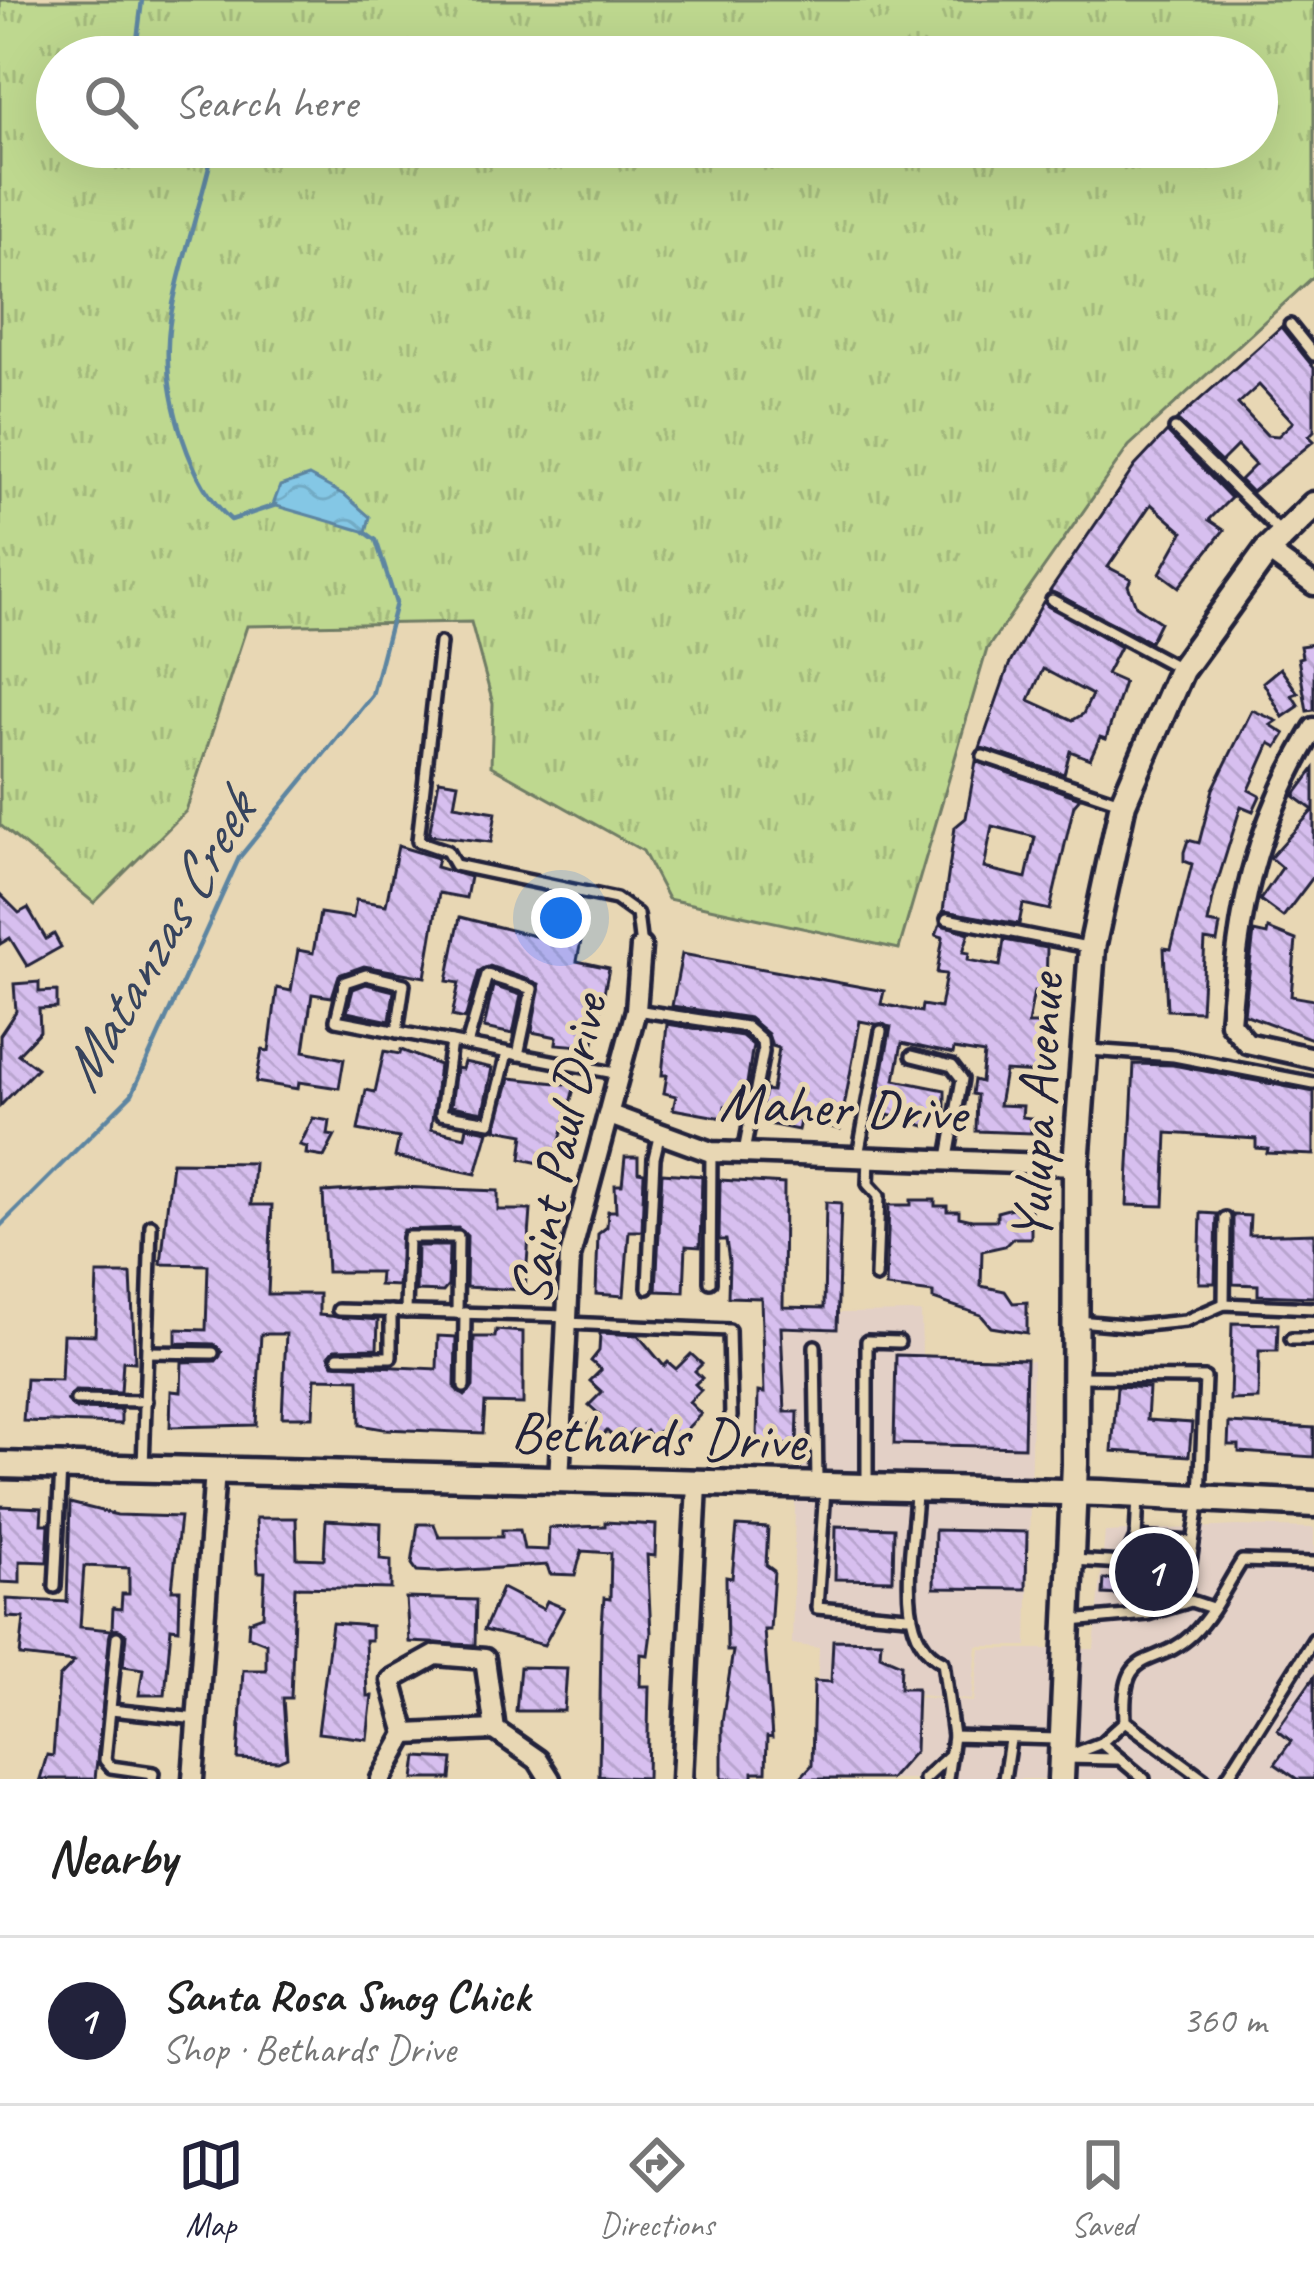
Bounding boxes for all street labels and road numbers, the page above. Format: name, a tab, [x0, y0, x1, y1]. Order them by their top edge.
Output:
street label: Yulupa Avenue	[994, 969, 1080, 1244]
street label: Saint Paul Drive	[493, 985, 624, 1311]
street label: Maher Drive	[718, 1065, 972, 1150]
street label: Bethards Drive	[510, 1395, 810, 1477]

